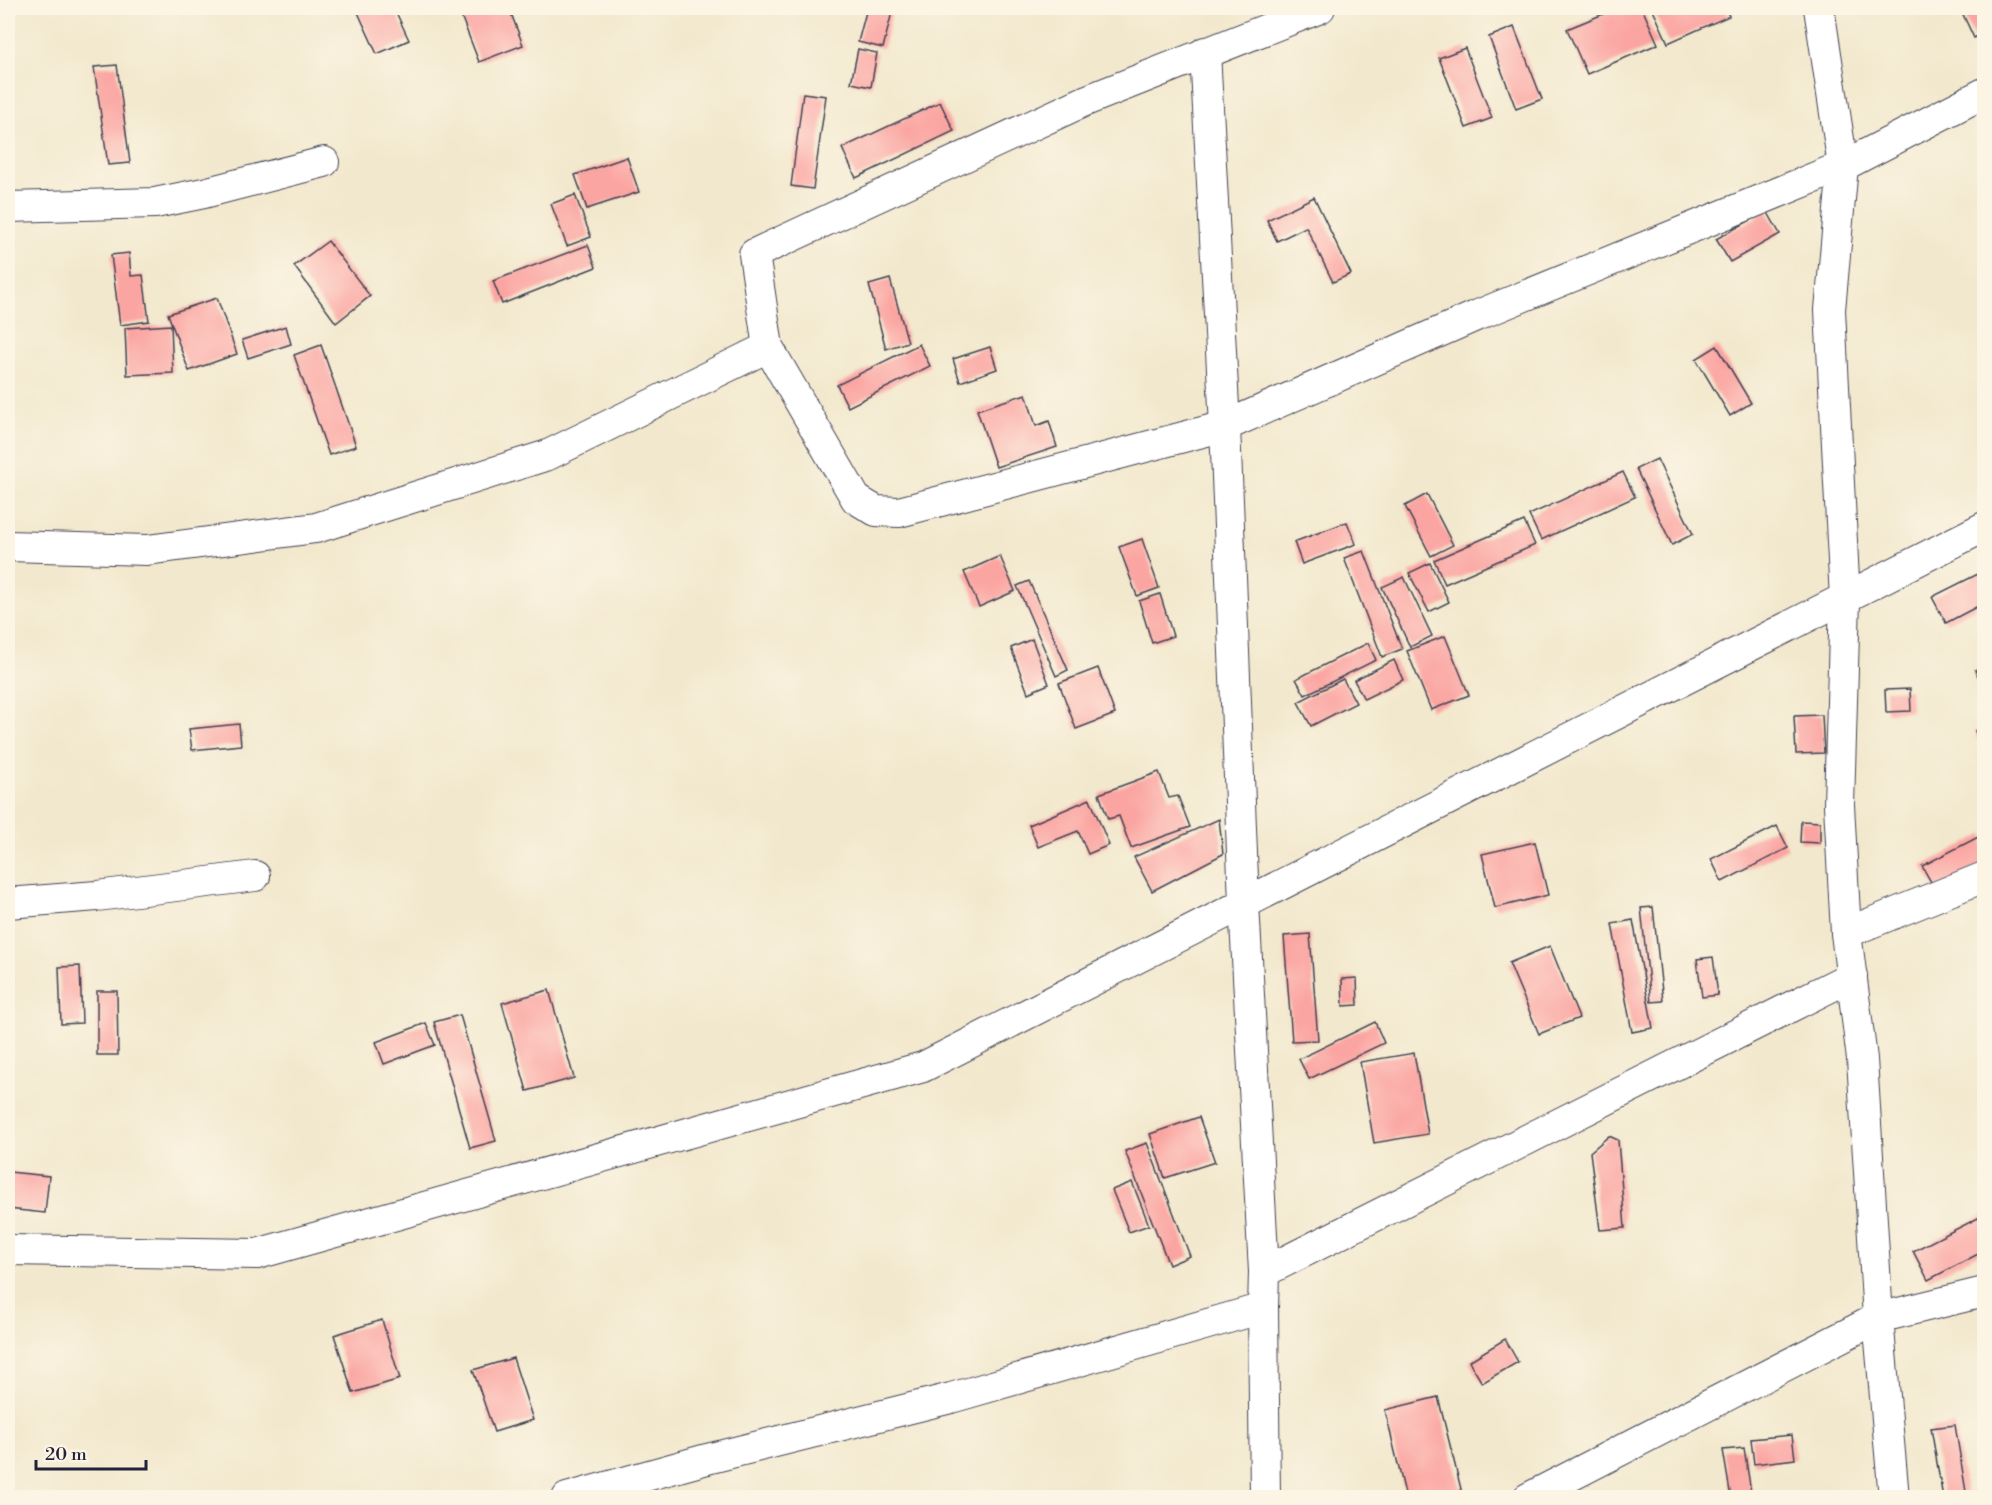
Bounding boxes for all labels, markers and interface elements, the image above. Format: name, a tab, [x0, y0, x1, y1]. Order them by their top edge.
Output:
scale bar	[36, 1433, 146, 1471]
text: 20 m	[45, 1443, 87, 1466]

